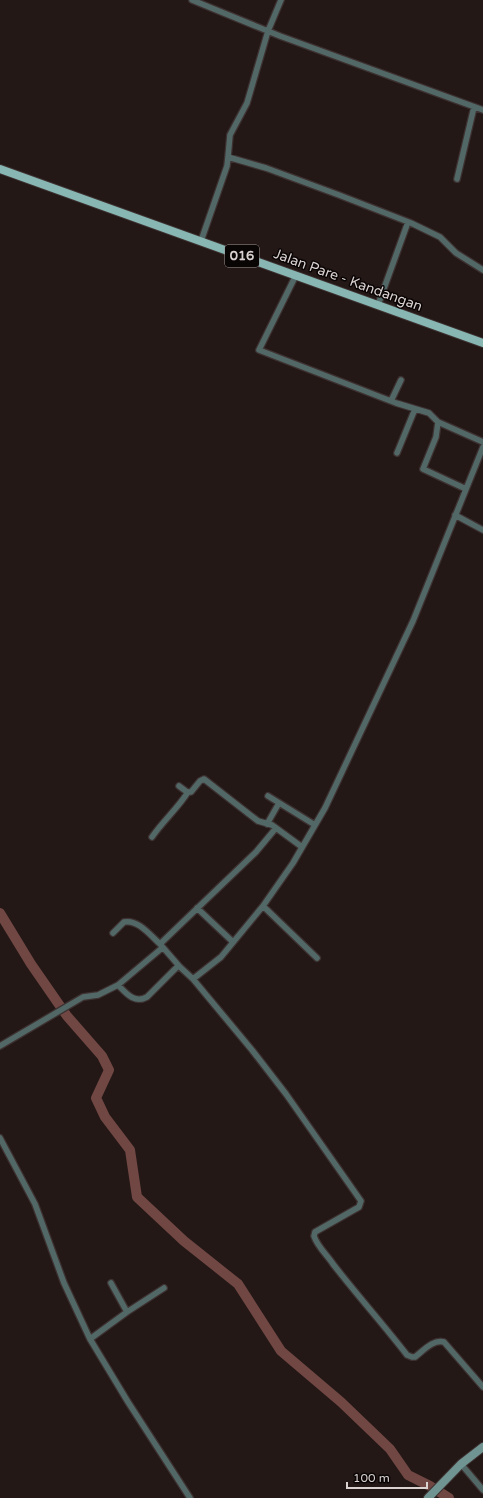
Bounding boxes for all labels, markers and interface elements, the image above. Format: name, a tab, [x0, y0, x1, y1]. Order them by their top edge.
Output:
road number: 016	[225, 245, 259, 267]
street label: Jalan Pare - Kandangan	[271, 245, 425, 315]
scale bar	[347, 1464, 427, 1490]
text: 100 m	[353, 1471, 390, 1485]

